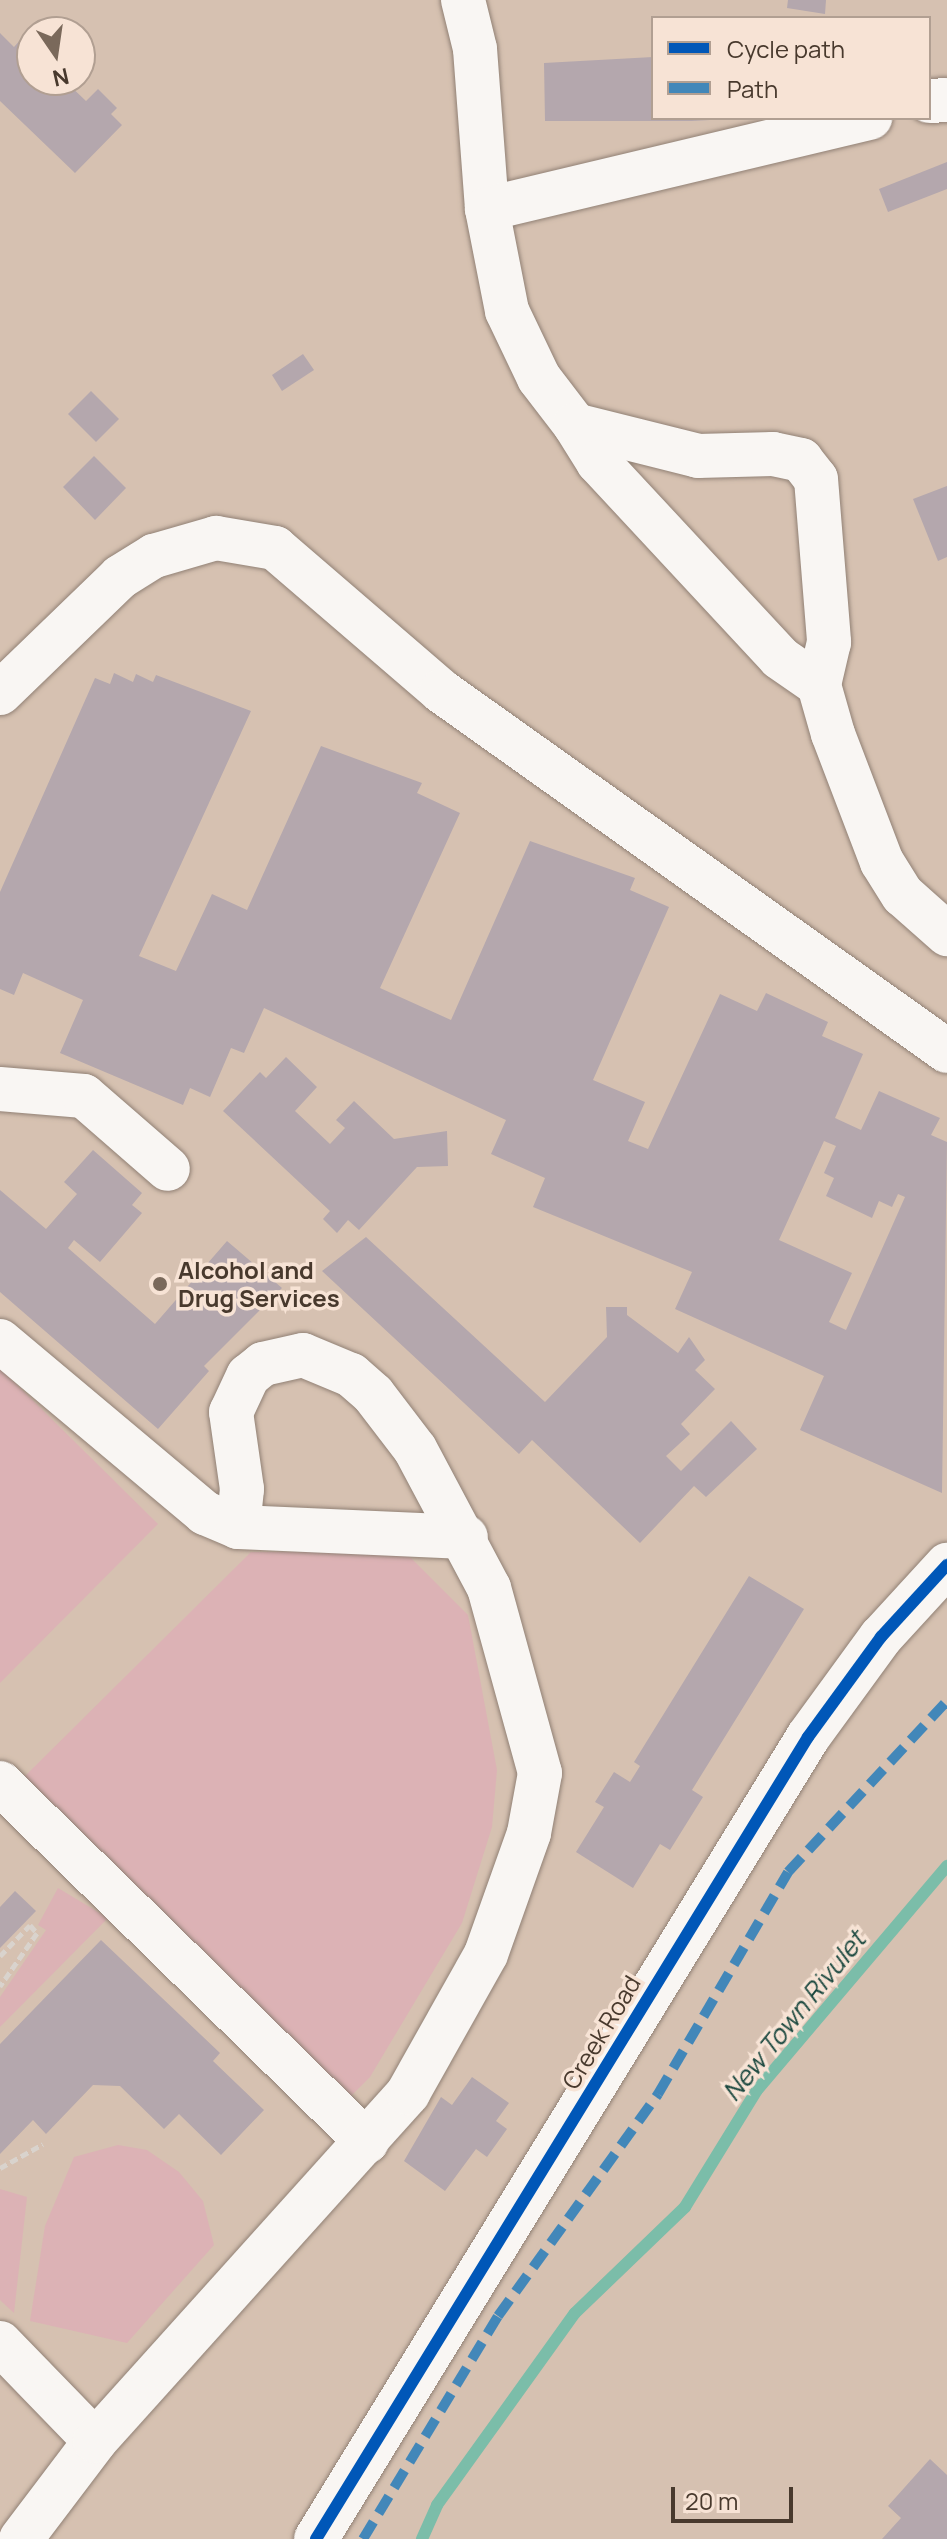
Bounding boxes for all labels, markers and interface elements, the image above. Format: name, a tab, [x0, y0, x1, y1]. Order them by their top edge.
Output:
north arrow	[16, 16, 96, 96]
legend	[651, 16, 931, 120]
text: Cycle path	[727, 32, 845, 65]
text: N	[50, 61, 72, 94]
text: Path	[727, 72, 778, 105]
place label: Alcohol and Drug Services	[178, 1256, 340, 1312]
marker: Alcohol and Drug Services	[149, 1273, 171, 1295]
water label: New Town Rivulet	[716, 1925, 872, 2107]
street label: Creek Road	[556, 1970, 646, 2094]
scale bar	[675, 2471, 797, 2521]
text: 20 m	[685, 2484, 738, 2517]

